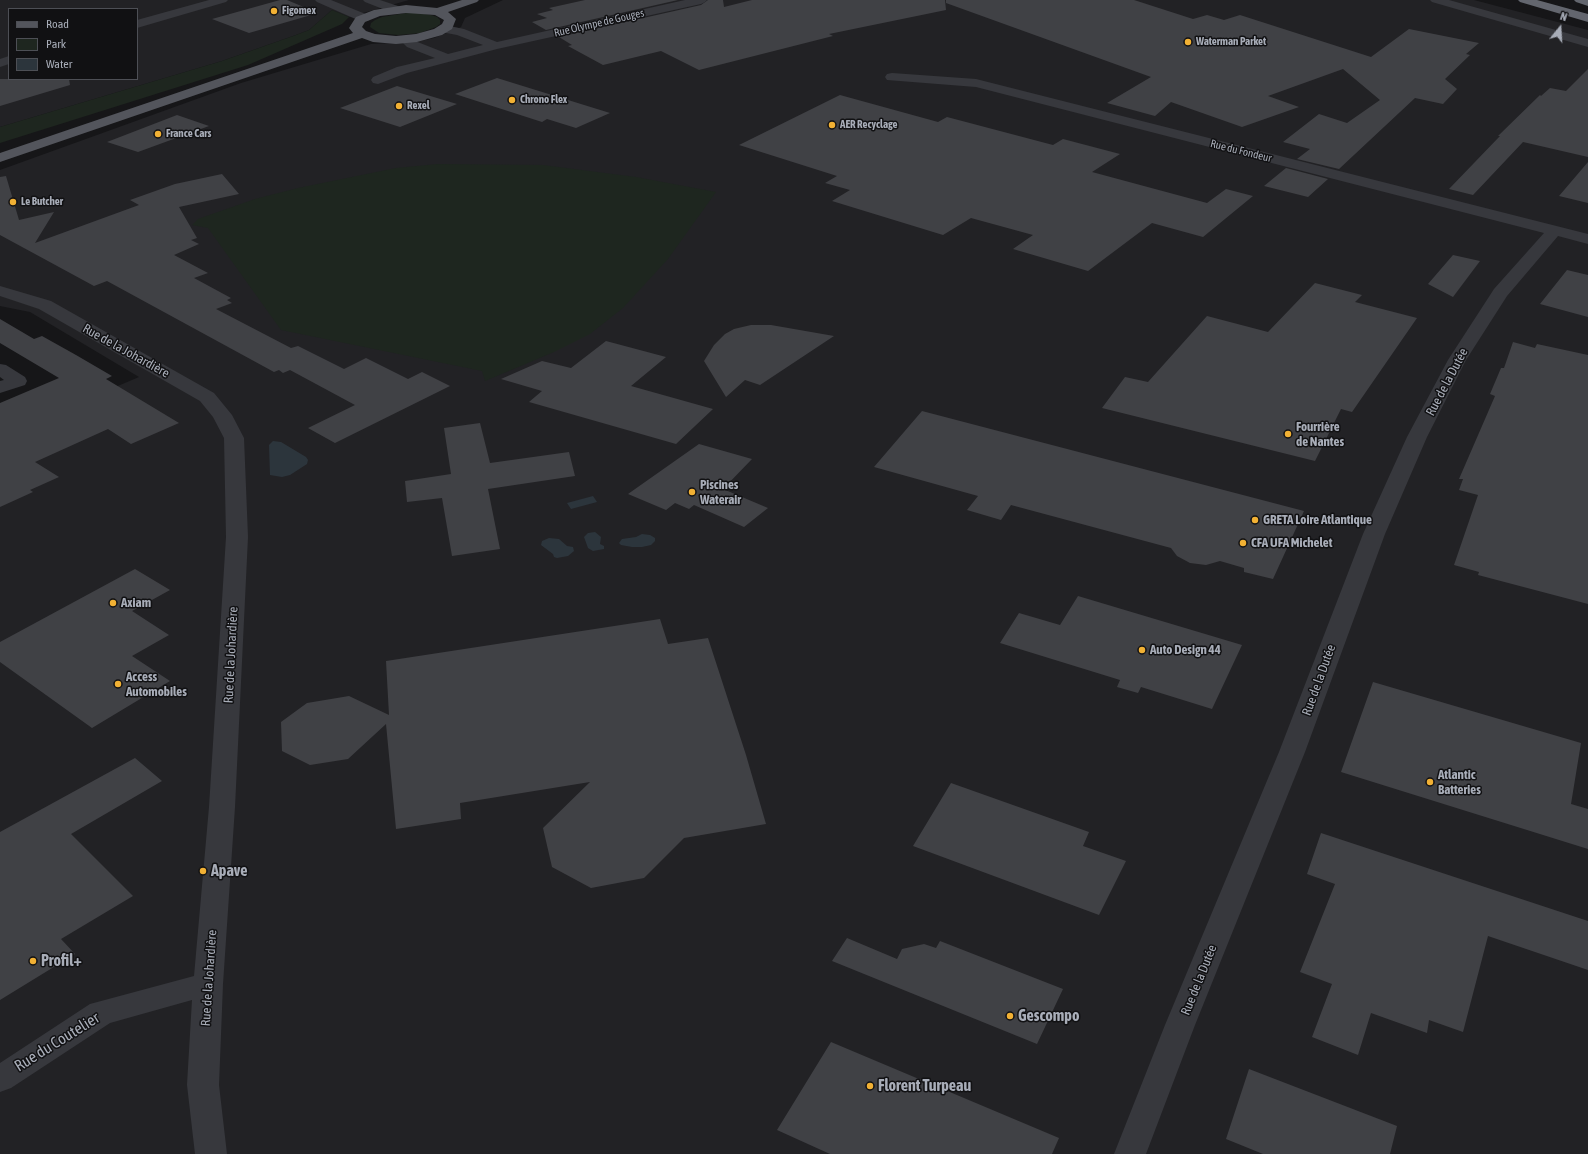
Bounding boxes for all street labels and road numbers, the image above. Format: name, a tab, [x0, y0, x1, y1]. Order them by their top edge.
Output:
street label: Rue Olympe de Gouges	[553, 6, 645, 40]
street label: Rue du Fondeur	[1209, 137, 1273, 165]
street label: Rue de la Johardière	[80, 321, 172, 381]
street label: Rue de la Dutée	[1423, 345, 1471, 419]
street label: Rue de la Johardière	[221, 606, 241, 704]
street label: Rue de la Dutée	[1299, 642, 1339, 718]
street label: Rue de la Johardière	[198, 929, 220, 1027]
street label: Rue de la Dutée	[1178, 943, 1220, 1017]
street label: Rue du Coutelier	[11, 1008, 103, 1076]

